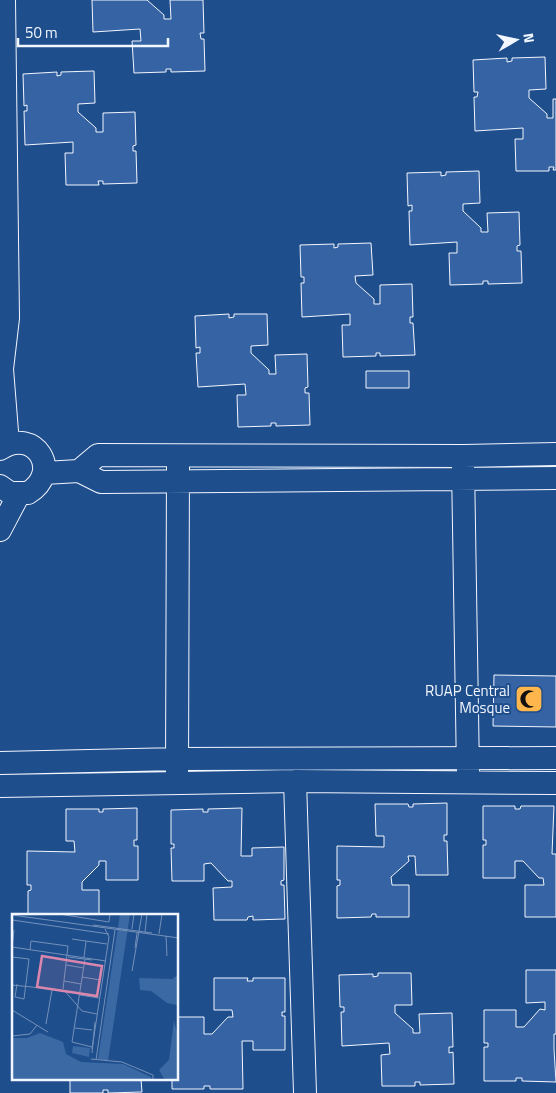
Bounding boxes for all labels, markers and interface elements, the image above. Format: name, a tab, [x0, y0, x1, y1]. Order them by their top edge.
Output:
scale bar	[18, 15, 168, 47]
north arrow	[491, 15, 541, 65]
text: 50 m	[25, 21, 58, 44]
text: N	[518, 31, 540, 44]
place label: RUAP Central Mosque	[425, 679, 510, 719]
mosque icon: RUAP Central Mosque	[514, 684, 544, 714]
inset map	[12, 914, 179, 1080]

